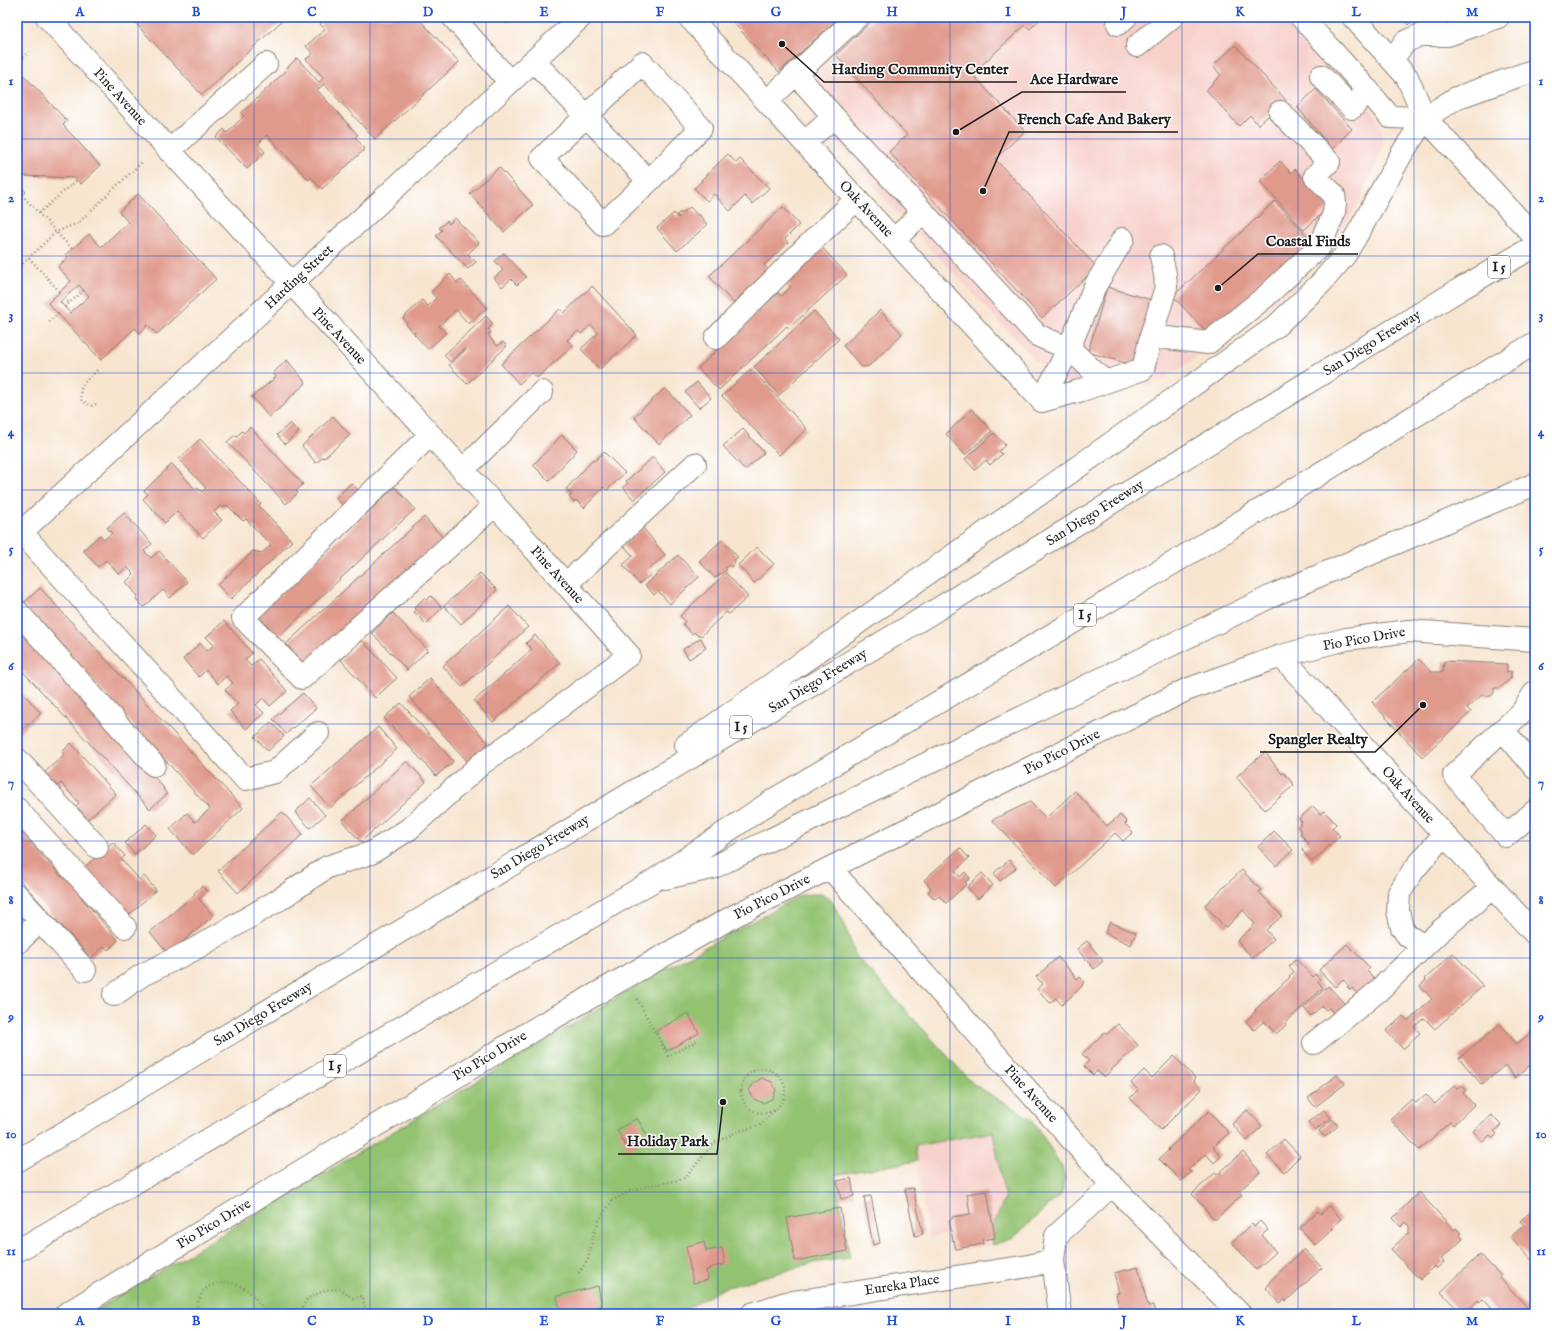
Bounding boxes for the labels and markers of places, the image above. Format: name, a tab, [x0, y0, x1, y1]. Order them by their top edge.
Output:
callout: Harding Community Center	[824, 55, 1017, 82]
callout: Ace Hardware	[1022, 65, 1126, 92]
callout: French Cafe And Bakery	[1009, 105, 1178, 132]
callout: Coastal Finds	[1258, 227, 1358, 254]
callout: Spangler Realty	[1260, 725, 1375, 752]
callout: Holiday Park	[618, 1127, 717, 1154]

